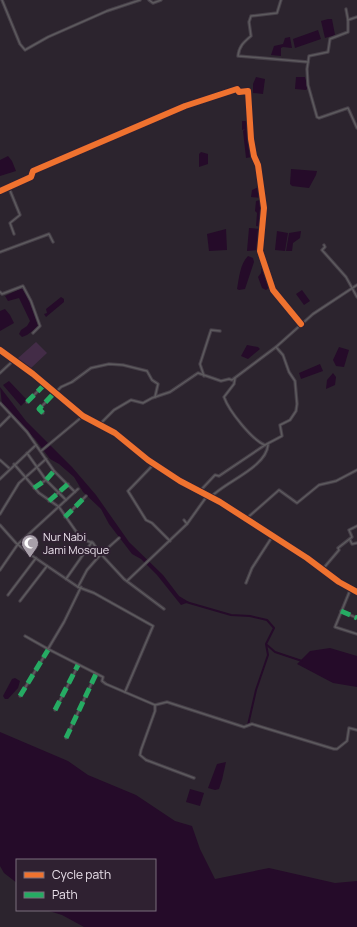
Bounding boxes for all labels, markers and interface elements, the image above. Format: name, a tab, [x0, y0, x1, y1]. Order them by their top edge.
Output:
place label: Nur Nabi Jami Mosque	[43, 529, 110, 557]
mosque icon: Nur Nabi Jami Mosque	[20, 533, 40, 558]
legend	[16, 859, 156, 911]
text: Cycle path	[52, 866, 111, 883]
text: Path	[52, 886, 78, 903]

